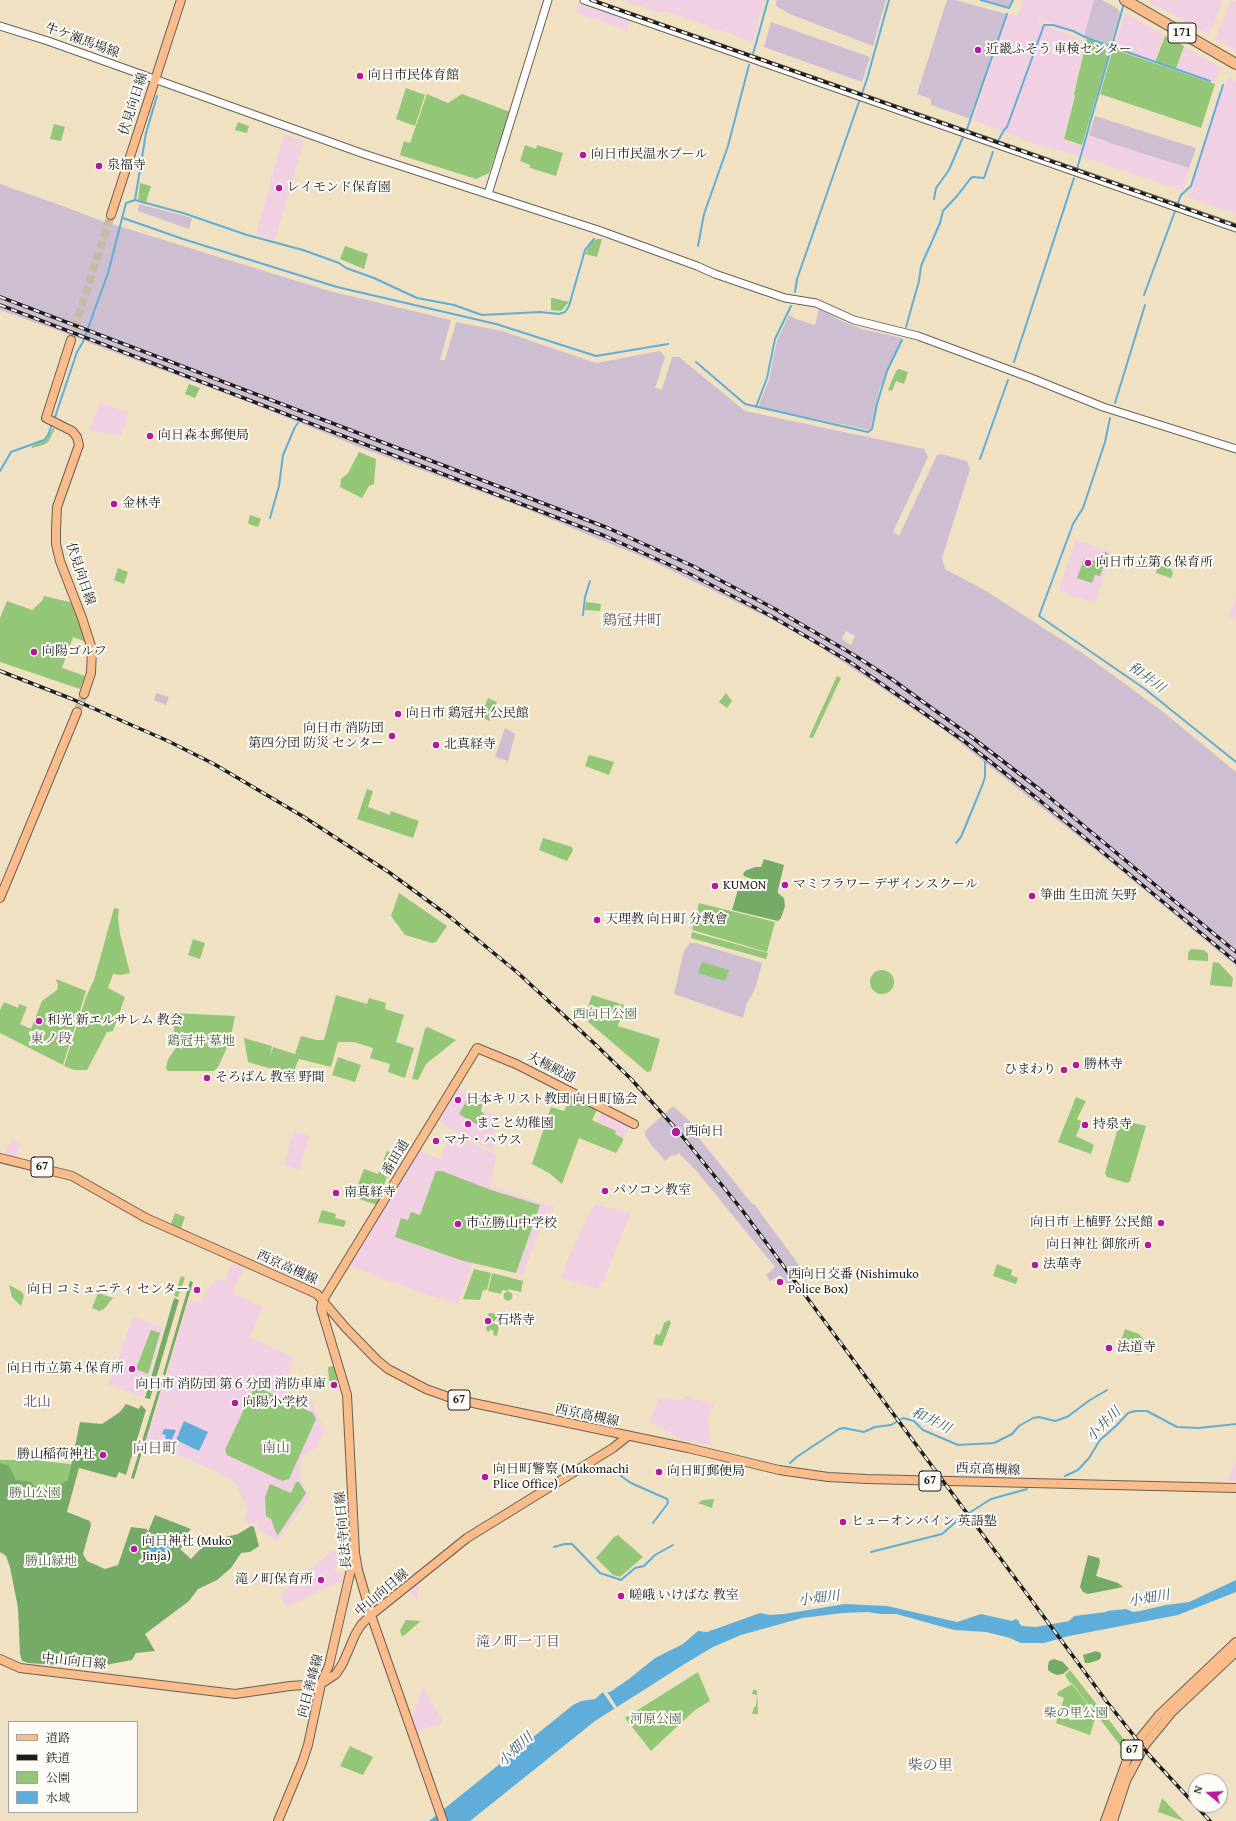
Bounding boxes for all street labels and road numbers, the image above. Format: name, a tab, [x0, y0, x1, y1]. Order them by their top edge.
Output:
street label: 牛ケ瀬馬場線	[43, 20, 121, 62]
road number: 171	[1168, 23, 1196, 43]
street label: 伏見向日線	[117, 71, 151, 137]
street label: 伏見向日線	[62, 541, 98, 607]
street label: 大極殿通	[524, 1049, 578, 1087]
street label: 番田通	[379, 1137, 413, 1179]
road number: 67	[31, 1157, 53, 1177]
street label: 西京高槻線	[254, 1248, 320, 1288]
road number: 67	[448, 1390, 470, 1410]
street label: 西京高槻線	[554, 1402, 620, 1430]
street label: 西京高槻線	[955, 1461, 1021, 1479]
road number: 67	[919, 1471, 941, 1491]
street label: 長法寺向日線	[333, 1490, 355, 1570]
street label: 中山向日線	[352, 1566, 412, 1620]
street label: 中山向日線	[41, 1651, 107, 1673]
street label: 向日善峰線	[295, 1653, 327, 1719]
road number: 67	[1121, 1740, 1143, 1760]

